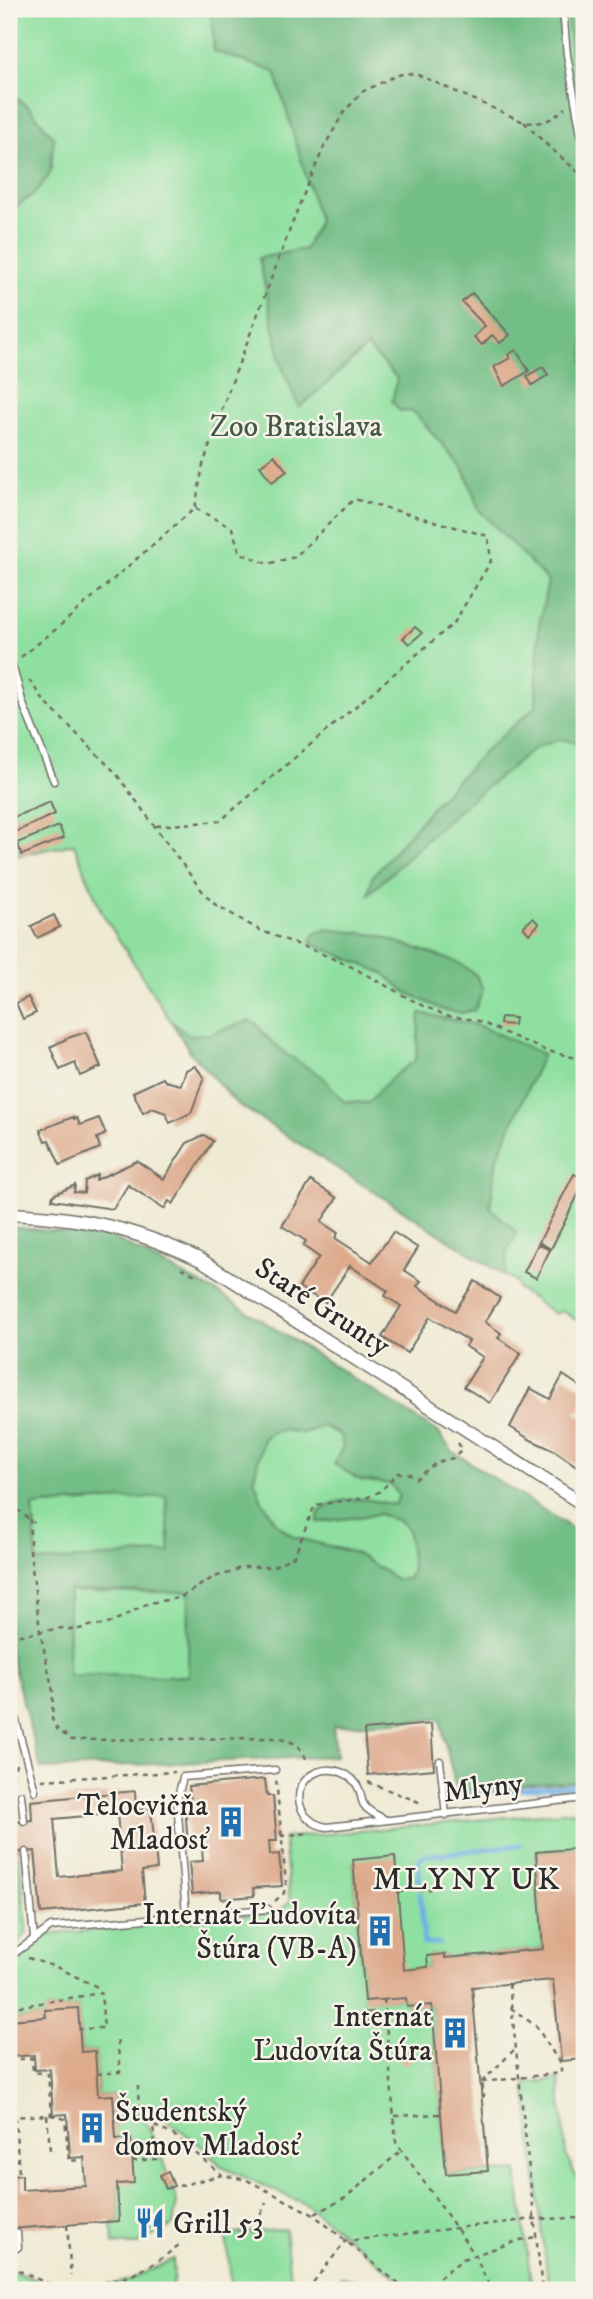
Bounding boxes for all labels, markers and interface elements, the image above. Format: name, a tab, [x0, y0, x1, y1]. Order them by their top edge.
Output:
park label: Zoo Bratislava	[210, 409, 383, 446]
street label: Staré Grunty	[247, 1250, 398, 1365]
street label: Mlyny	[441, 1765, 526, 1812]
place label: Telocvičňa Mladosť	[77, 1788, 210, 1859]
building icon: Telocvičňa Mladosť	[214, 1805, 248, 1839]
district label: MLYNY UK	[373, 1860, 561, 1900]
place label: Internát Ľudovíta Štúra (VB-A)	[143, 1897, 357, 1968]
building icon: Internát Ľudovíta Štúra (VB-A)	[363, 1914, 397, 1948]
place label: Internát Ľudovíta Štúra	[253, 1999, 432, 2070]
building icon: Internát Ľudovíta Štúra	[438, 2016, 472, 2050]
place label: Študentský domov Mladosť	[115, 2092, 302, 2165]
building icon: Študentský domov Mladosť	[75, 2111, 109, 2145]
restaurant icon: Grill 53	[133, 2206, 167, 2240]
place label: Grill 53	[173, 2206, 263, 2243]

